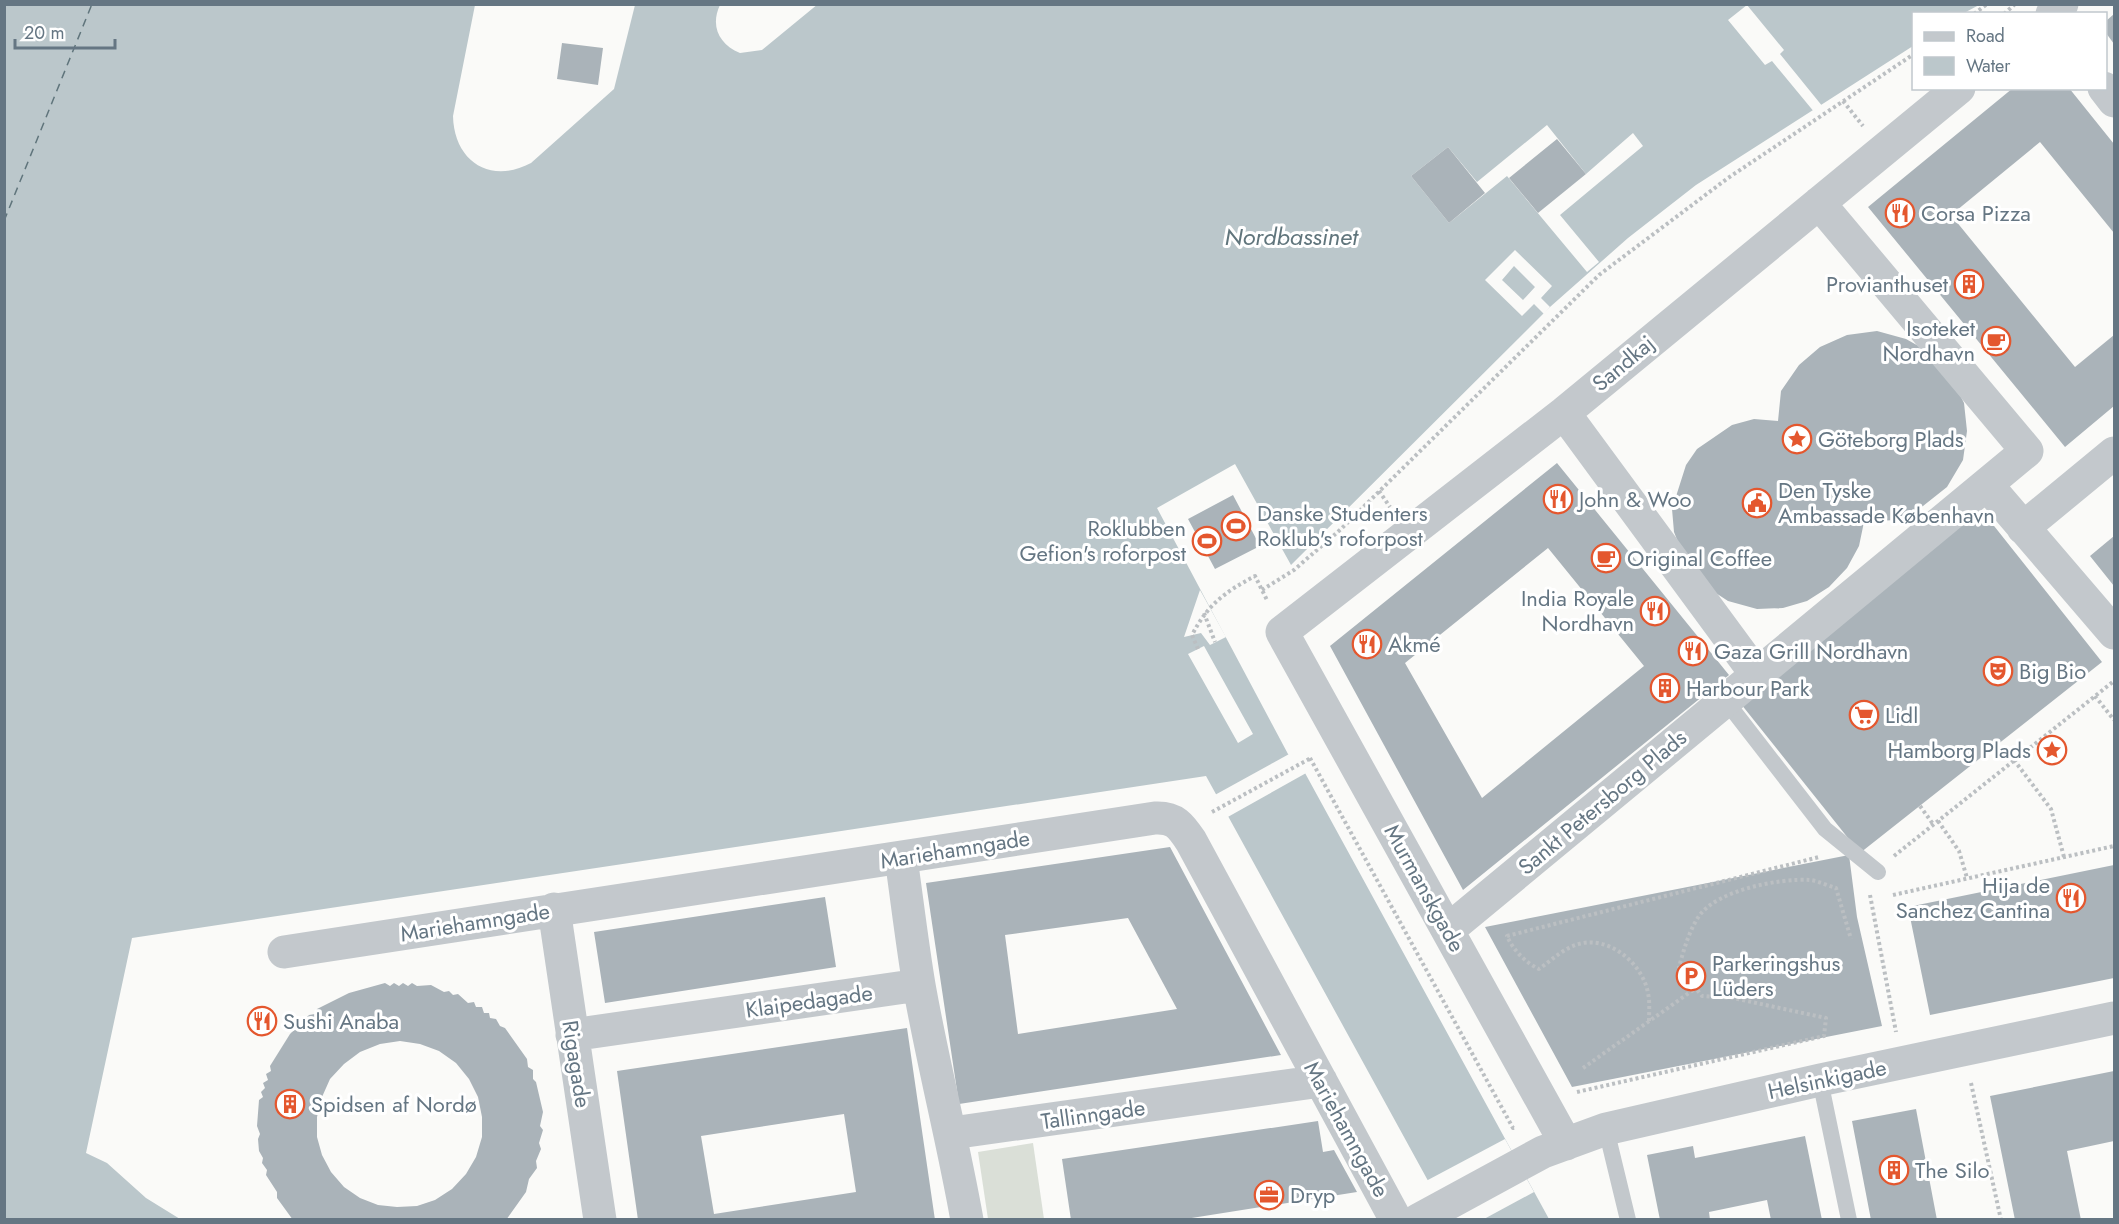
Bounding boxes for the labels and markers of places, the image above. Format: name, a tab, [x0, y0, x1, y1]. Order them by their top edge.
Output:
restaurant icon: Corsa Pizza	[1884, 197, 1916, 229]
place label: Corsa Pizza	[1921, 197, 2031, 229]
place label: Provianthuset	[1826, 268, 1949, 300]
building icon: Provianthuset	[1953, 268, 1985, 300]
place label: Isoteket Nordhavn	[1883, 312, 1976, 369]
cafe icon: Isoteket Nordhavn	[1980, 325, 2012, 357]
place icon: Göteborg Plads	[1781, 423, 1813, 455]
place label: Göteborg Plads	[1818, 423, 1964, 455]
place label: Den Tyske Ambassade København	[1778, 474, 1995, 531]
restaurant icon: John & Woo	[1542, 483, 1574, 515]
place label: John & Woo	[1576, 483, 1692, 515]
public building icon: Den Tyske Ambassade København	[1741, 487, 1773, 519]
place label: Danske Studenters Roklub's roforpost	[1257, 497, 1428, 554]
sports icon: Danske Studenters Roklub's roforpost	[1220, 510, 1252, 542]
place label: Roklubben Gefion's roforpost	[1019, 512, 1187, 569]
sports icon: Roklubben Gefion's roforpost	[1191, 525, 1223, 557]
cafe icon: Original Coffee	[1590, 542, 1622, 574]
place label: Original Coffee	[1627, 542, 1772, 574]
place label: India Royale Nordhavn	[1521, 582, 1634, 639]
restaurant icon: India Royale Nordhavn	[1639, 595, 1671, 627]
restaurant icon: Akmé	[1351, 628, 1383, 660]
place label: Akmé	[1388, 628, 1441, 660]
restaurant icon: Gaza Grill Nordhavn	[1677, 635, 1709, 667]
place label: Gaza Grill Nordhavn	[1714, 635, 1908, 667]
theatre icon: Big Bio	[1982, 655, 2014, 687]
place label: Big Bio	[2019, 655, 2086, 687]
building icon: Harbour Park	[1649, 672, 1681, 704]
place label: Harbour Park	[1686, 672, 1810, 704]
supermarket icon: Lidl	[1848, 699, 1880, 731]
place label: Lidl	[1885, 699, 1918, 731]
place label: Hamborg Plads	[1888, 734, 2031, 766]
place icon: Hamborg Plads	[2036, 734, 2068, 766]
place label: Hija de Sanchez Cantina	[1896, 869, 2050, 926]
restaurant icon: Hija de Sanchez Cantina	[2055, 882, 2087, 914]
place label: Parkeringshus Lüders	[1712, 947, 1841, 1004]
parking icon: Parkeringshus Lüders	[1675, 960, 1707, 992]
restaurant icon: Sushi Anaba	[246, 1005, 278, 1037]
place label: Sushi Anaba	[283, 1005, 399, 1037]
building icon: Spidsen af Nordø	[274, 1088, 306, 1120]
place label: Spidsen af Nordø	[311, 1088, 477, 1120]
building icon: The Silo	[1878, 1154, 1910, 1186]
place label: The Silo	[1915, 1154, 1990, 1186]
office icon: Dryp	[1253, 1179, 1285, 1211]
place label: Dryp	[1290, 1179, 1335, 1211]

